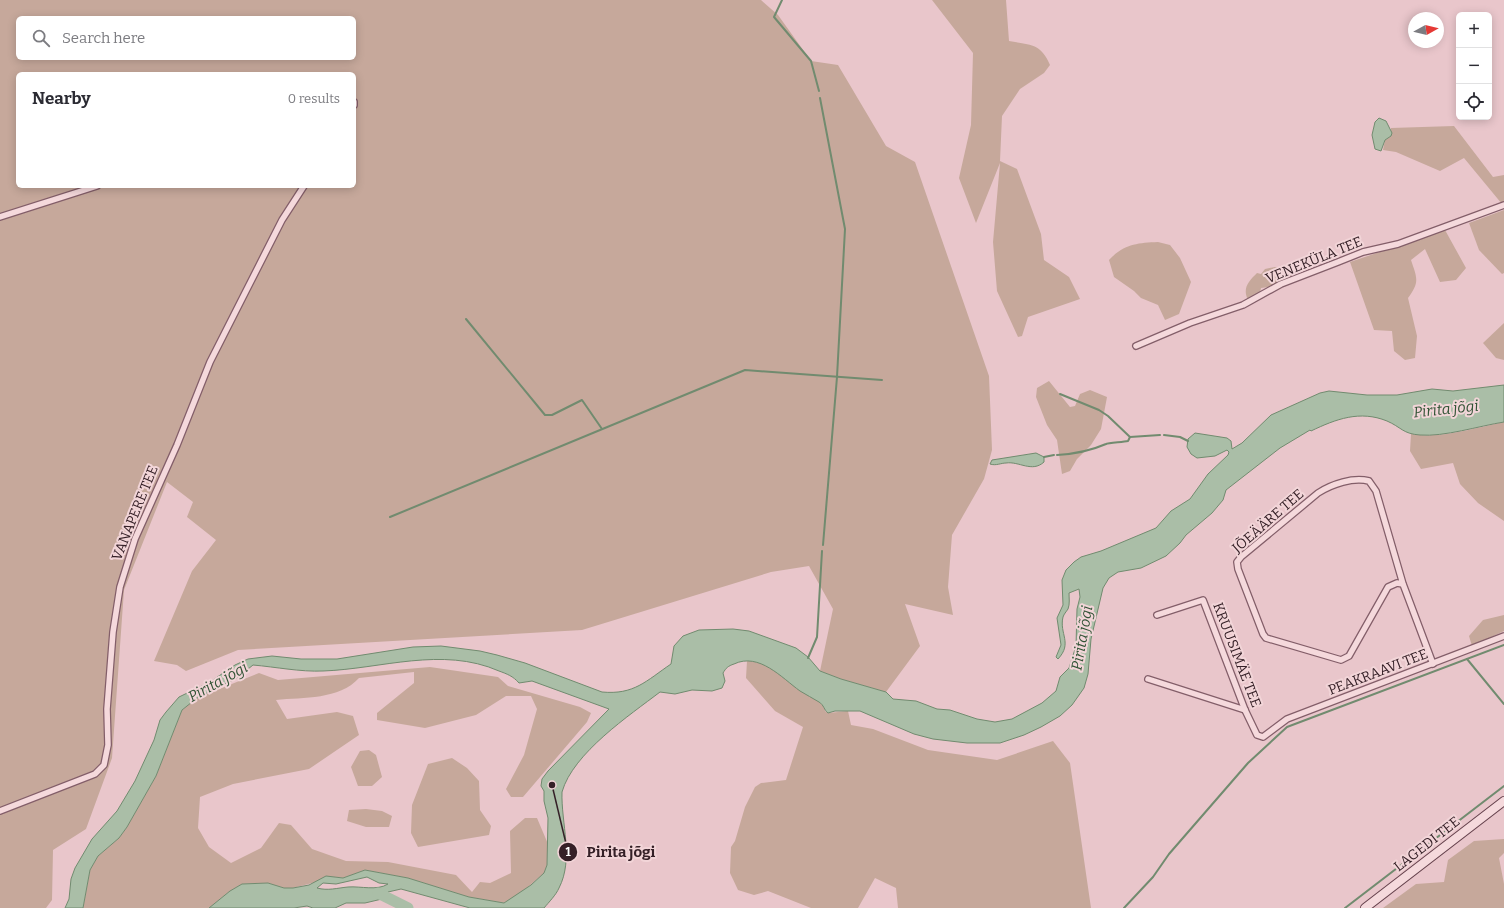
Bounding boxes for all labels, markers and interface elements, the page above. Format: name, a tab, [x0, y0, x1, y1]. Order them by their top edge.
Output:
north arrow	[1408, 12, 1444, 48]
map controls	[1456, 12, 1492, 120]
button: +	[1456, 12, 1492, 48]
search box	[16, 16, 356, 60]
icon: search	[30, 27, 52, 49]
text: Search here	[62, 29, 145, 47]
button: −	[1456, 48, 1492, 84]
button: locate	[1456, 84, 1492, 120]
text: Nearby	[32, 88, 91, 109]
text: 0 results	[288, 91, 340, 106]
street label: VENEKÜLA TEE	[1263, 233, 1365, 287]
water label: Pirita jõgi	[1413, 397, 1479, 421]
street label: VANAPERE TEE	[108, 463, 162, 563]
street label: JÕEÄÄRE TEE	[1228, 485, 1307, 557]
street label: KRUUSIMÄE TEE	[1209, 600, 1265, 710]
water label: Pirita jõgi	[1067, 604, 1097, 672]
street label: PEAKRAAVI TEE	[1326, 645, 1430, 699]
water label: Pirita jõgi	[185, 658, 251, 706]
street label: LAGEDI TEE	[1391, 813, 1463, 875]
callout: Pirita jõgi	[558, 838, 663, 865]
text: Pirita jõgi	[587, 843, 656, 861]
text: 1	[565, 845, 571, 859]

